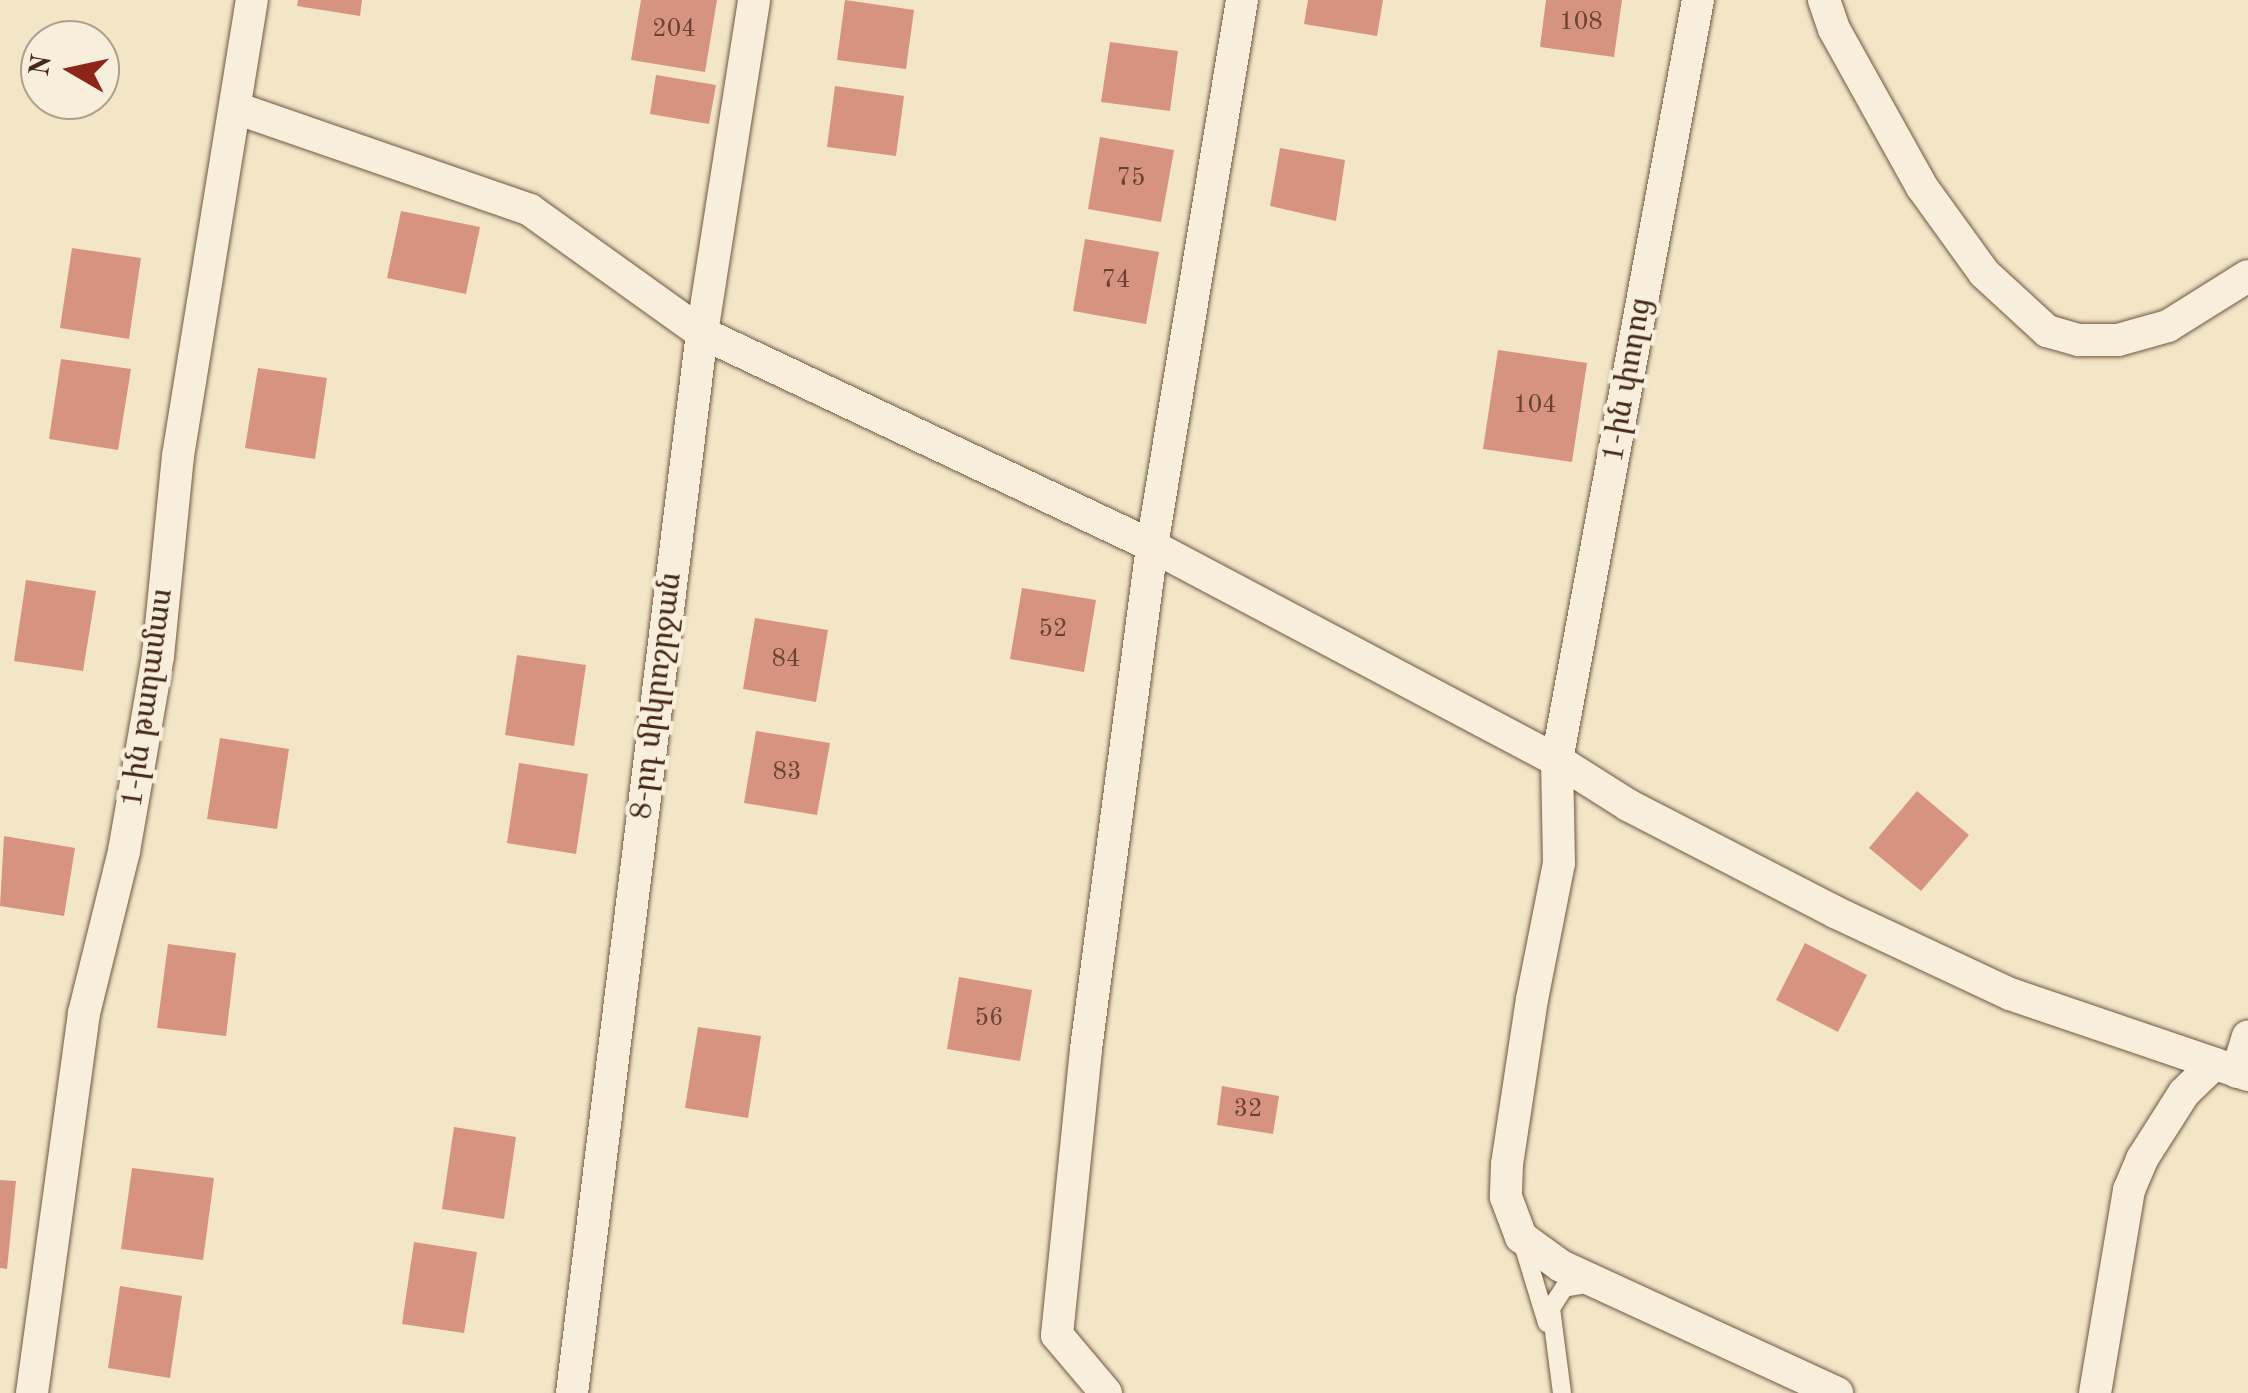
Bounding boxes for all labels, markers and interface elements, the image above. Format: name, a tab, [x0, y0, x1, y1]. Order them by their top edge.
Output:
house number: 108	[1559, 8, 1603, 38]
house number: 204	[652, 15, 696, 45]
north arrow	[20, 20, 120, 120]
text: N	[27, 53, 58, 78]
house number: 75	[1117, 164, 1145, 194]
house number: 74	[1102, 266, 1130, 296]
street label: 1-ին փողոց	[1596, 295, 1660, 465]
house number: 104	[1513, 391, 1557, 421]
street label: 8-րդ միկրոշրջան	[624, 570, 690, 822]
street label: 1-ին թաղամաս	[115, 586, 181, 810]
house number: 52	[1039, 615, 1067, 645]
house number: 84	[772, 645, 800, 675]
house number: 83	[773, 758, 801, 788]
house number: 56	[975, 1004, 1003, 1034]
house number: 32	[1234, 1095, 1262, 1125]

